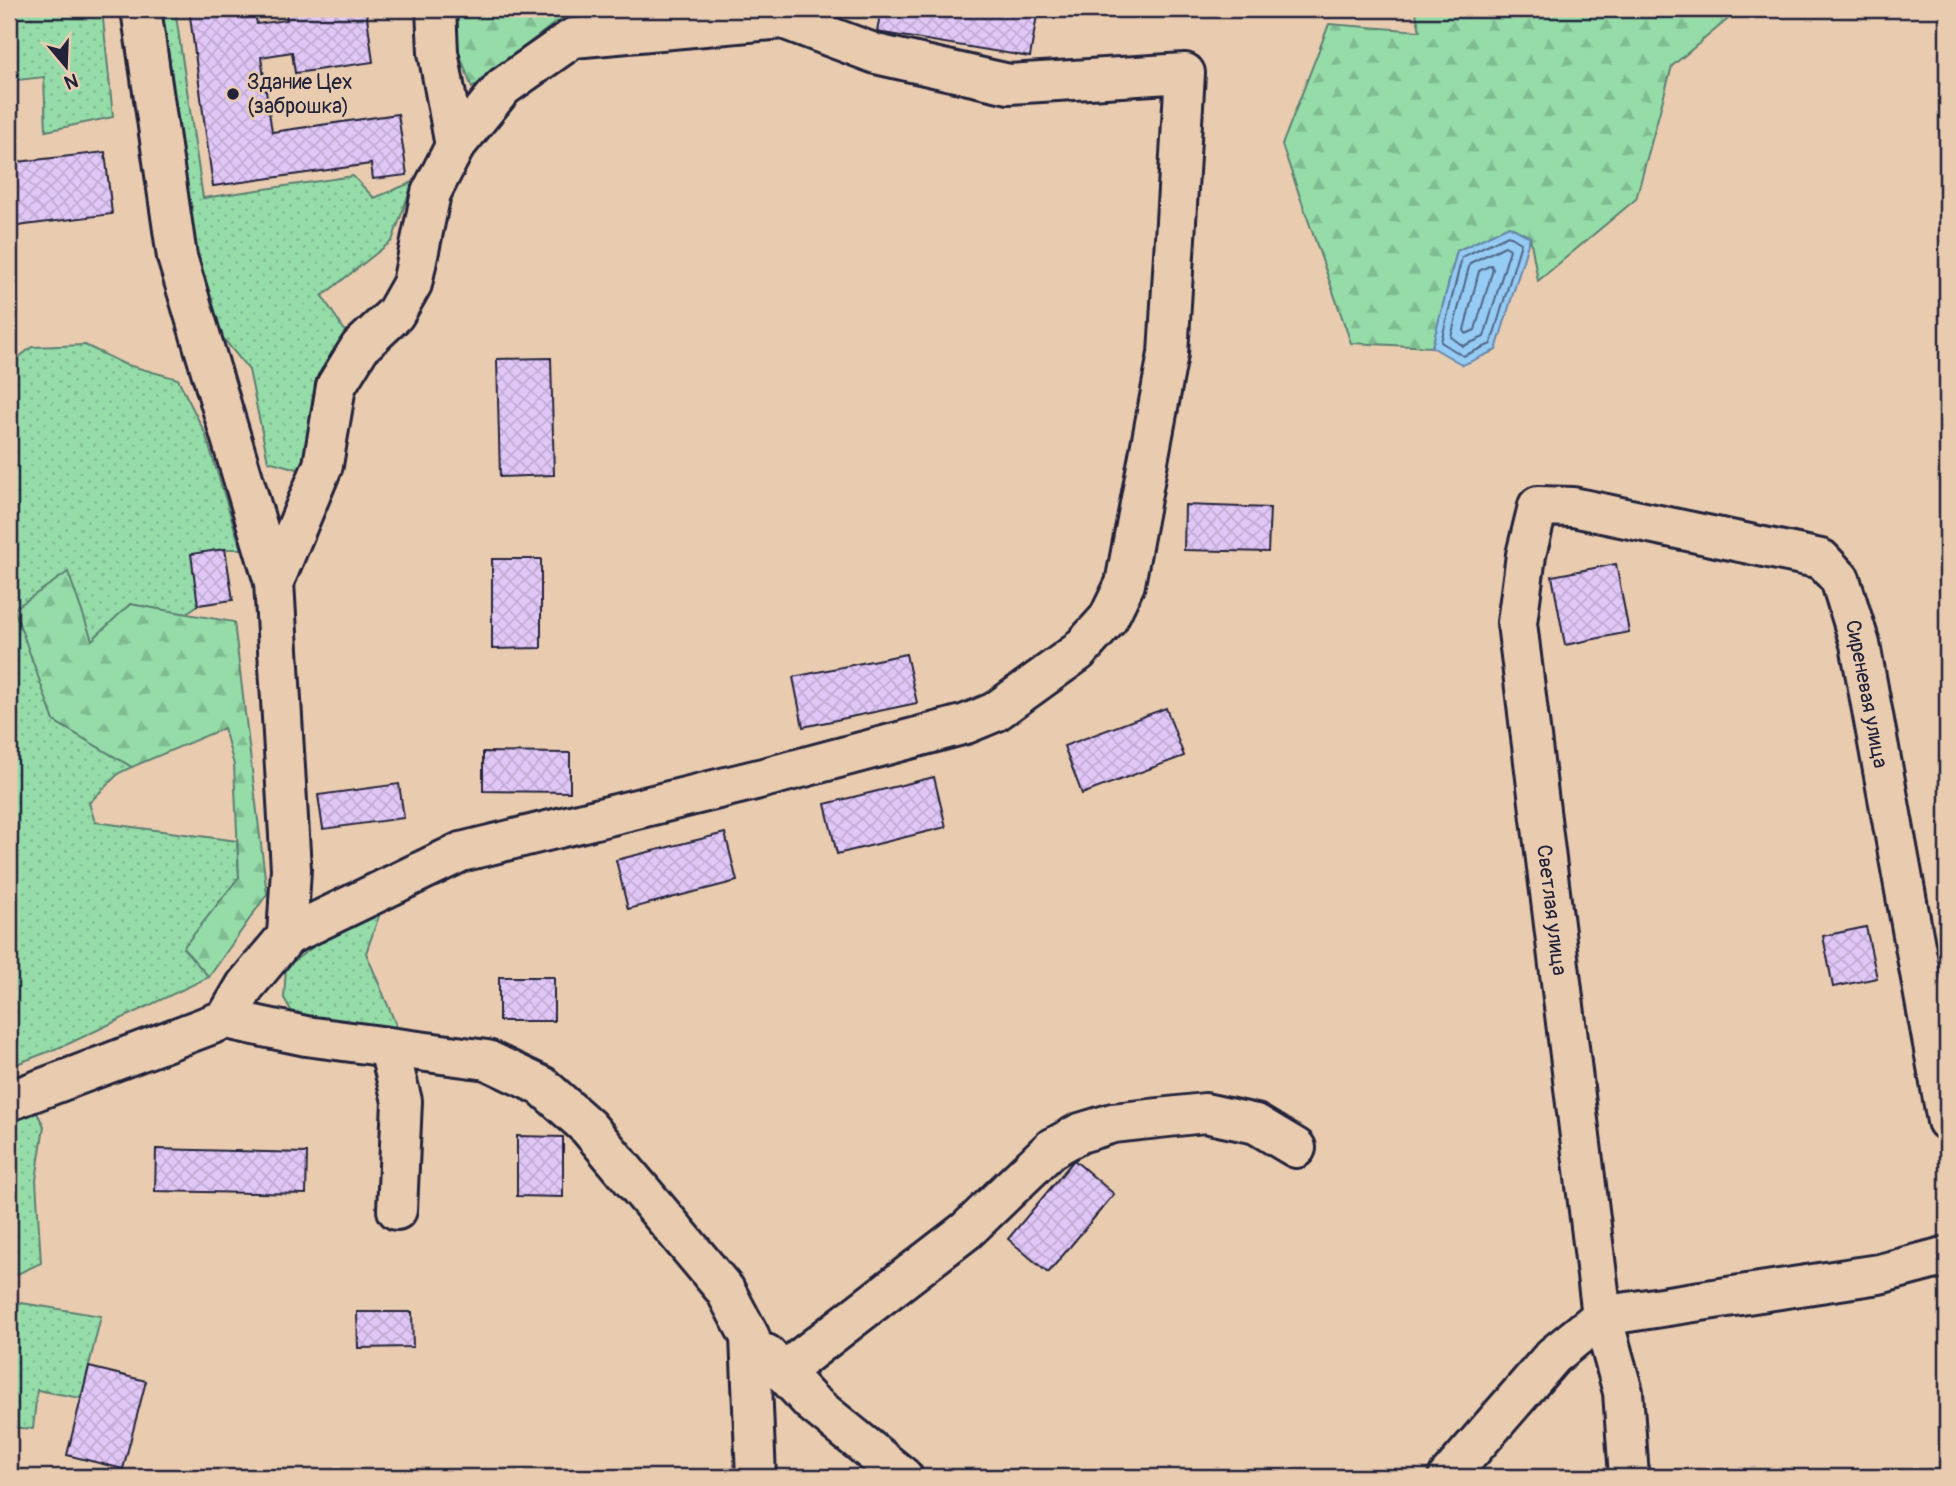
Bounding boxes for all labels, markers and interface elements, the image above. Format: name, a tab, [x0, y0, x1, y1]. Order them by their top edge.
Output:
north arrow	[32, 32, 102, 102]
text: N	[61, 68, 81, 95]
place label: Здание Цех (заброшка)	[247, 69, 352, 120]
marker: Здание Цех (заброшка)	[225, 86, 241, 102]
street label: Сиреневая улица	[1839, 618, 1894, 770]
street label: Светлая улица	[1530, 843, 1573, 977]

